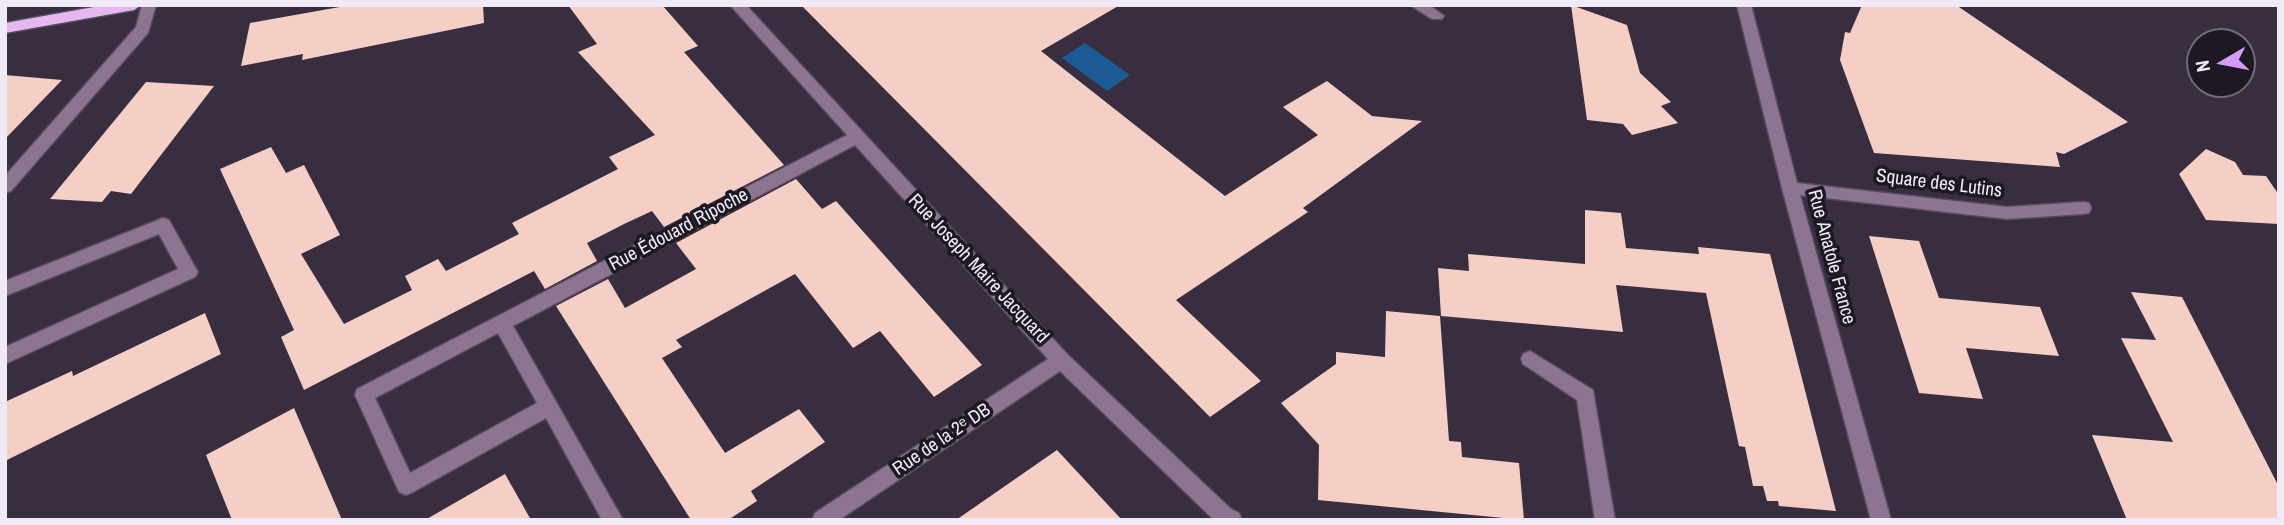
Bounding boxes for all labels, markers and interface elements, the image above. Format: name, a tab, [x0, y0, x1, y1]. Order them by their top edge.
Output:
north arrow	[2186, 28, 2256, 98]
text: N	[2189, 59, 2216, 74]
street label: Square des Lutins	[1875, 165, 2003, 203]
street label: Rue Édouard Ripoche	[606, 184, 752, 276]
street label: Rue Anatole France	[1802, 187, 1860, 327]
street label: Rue Joseph Maire Jacquard	[903, 190, 1053, 348]
street label: Rue de la 2ᵉ DB	[889, 399, 995, 481]

